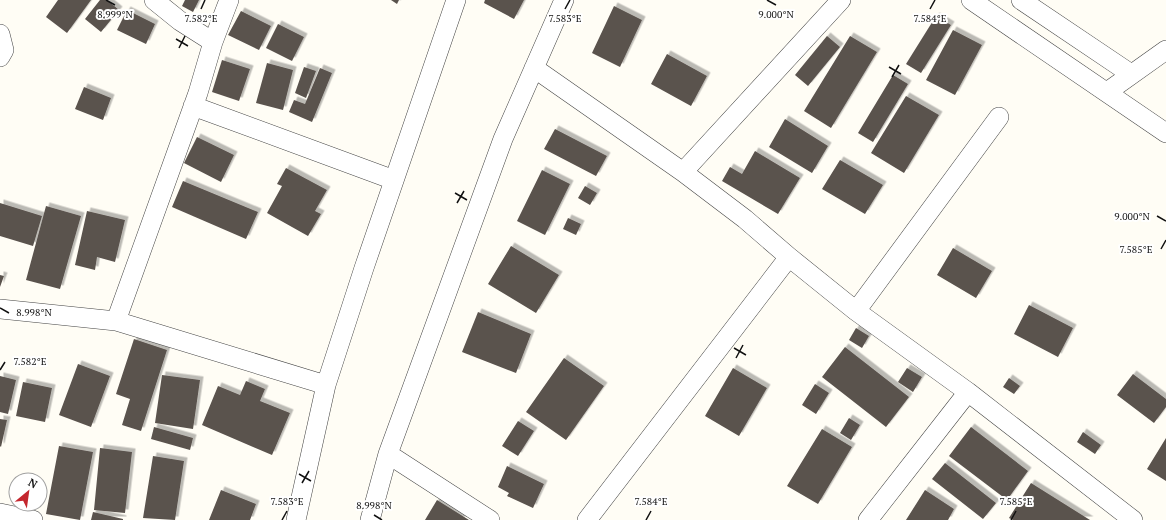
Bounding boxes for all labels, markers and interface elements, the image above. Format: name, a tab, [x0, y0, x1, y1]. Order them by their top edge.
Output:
text: 8.999°N	[97, 8, 134, 21]
text: 9.000°N	[758, 8, 795, 21]
text: 7.582°E	[184, 12, 218, 25]
text: 7.583°E	[548, 12, 582, 25]
text: 7.584°E	[913, 12, 947, 25]
text: 9.000°N	[1114, 210, 1151, 223]
text: 7.585°E	[1119, 243, 1153, 256]
text: 8.998°N	[16, 306, 53, 319]
text: 7.582°E	[13, 355, 47, 368]
north arrow	[8, 472, 48, 512]
text: N	[26, 475, 40, 492]
text: 7.583°E	[270, 495, 304, 508]
text: 7.584°E	[634, 495, 668, 508]
text: 7.585°E	[999, 495, 1033, 508]
text: 8.998°N	[356, 499, 393, 512]

